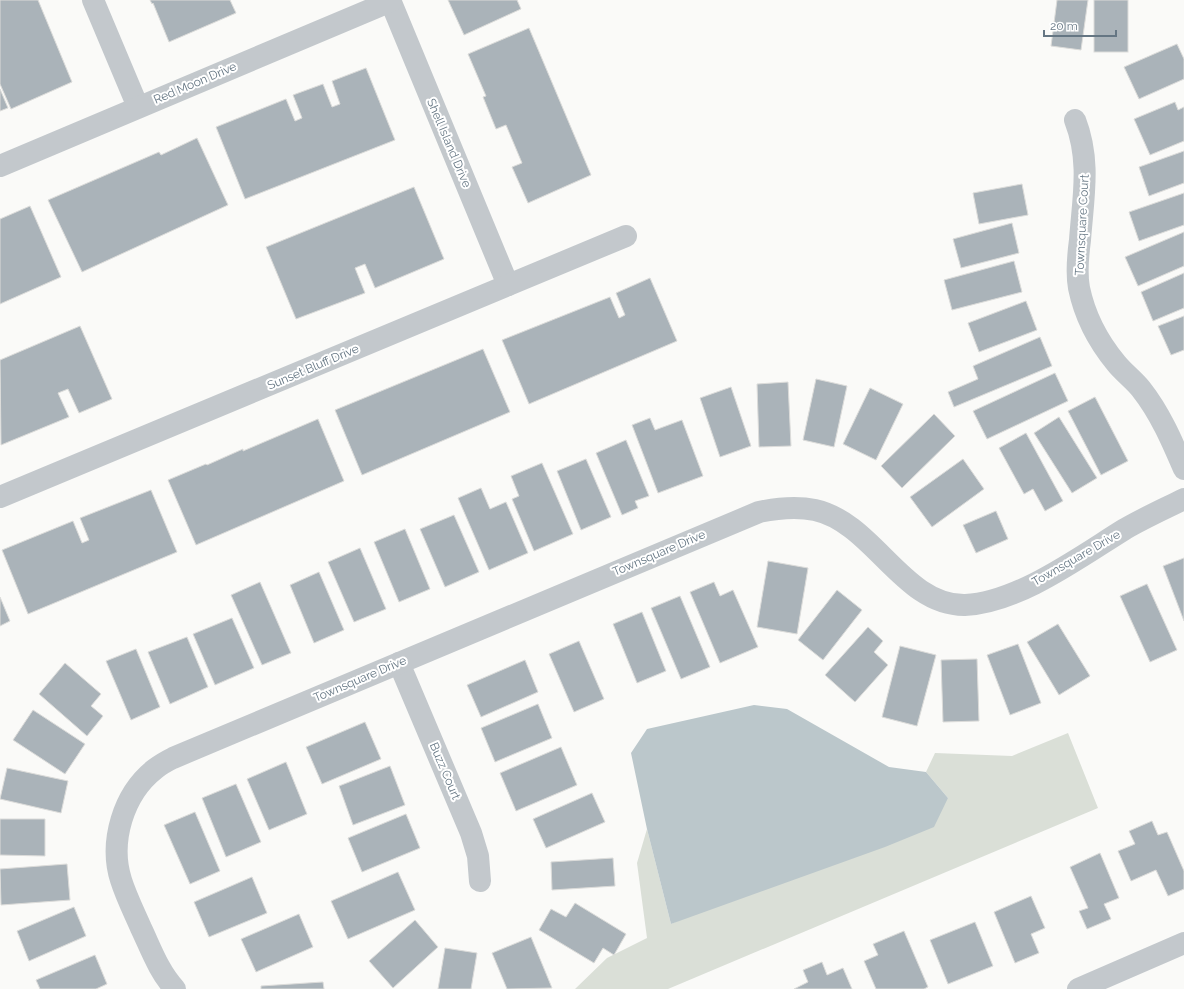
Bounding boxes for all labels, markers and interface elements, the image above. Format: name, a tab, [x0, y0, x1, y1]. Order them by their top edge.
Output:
scale bar	[1044, 12, 1116, 38]
text: 20 m	[1050, 19, 1078, 33]
street label: Red Moon Drive	[151, 59, 239, 107]
street label: Shell Island Drive	[424, 96, 474, 190]
street label: Townsquare Court	[1072, 174, 1092, 276]
street label: Sunset Bluff Drive	[265, 341, 361, 393]
street label: Townsquare Drive	[611, 527, 707, 579]
street label: Townsquare Drive	[1030, 527, 1122, 589]
street label: Townsquare Drive	[312, 653, 408, 705]
street label: Buzz Court	[427, 740, 463, 802]

